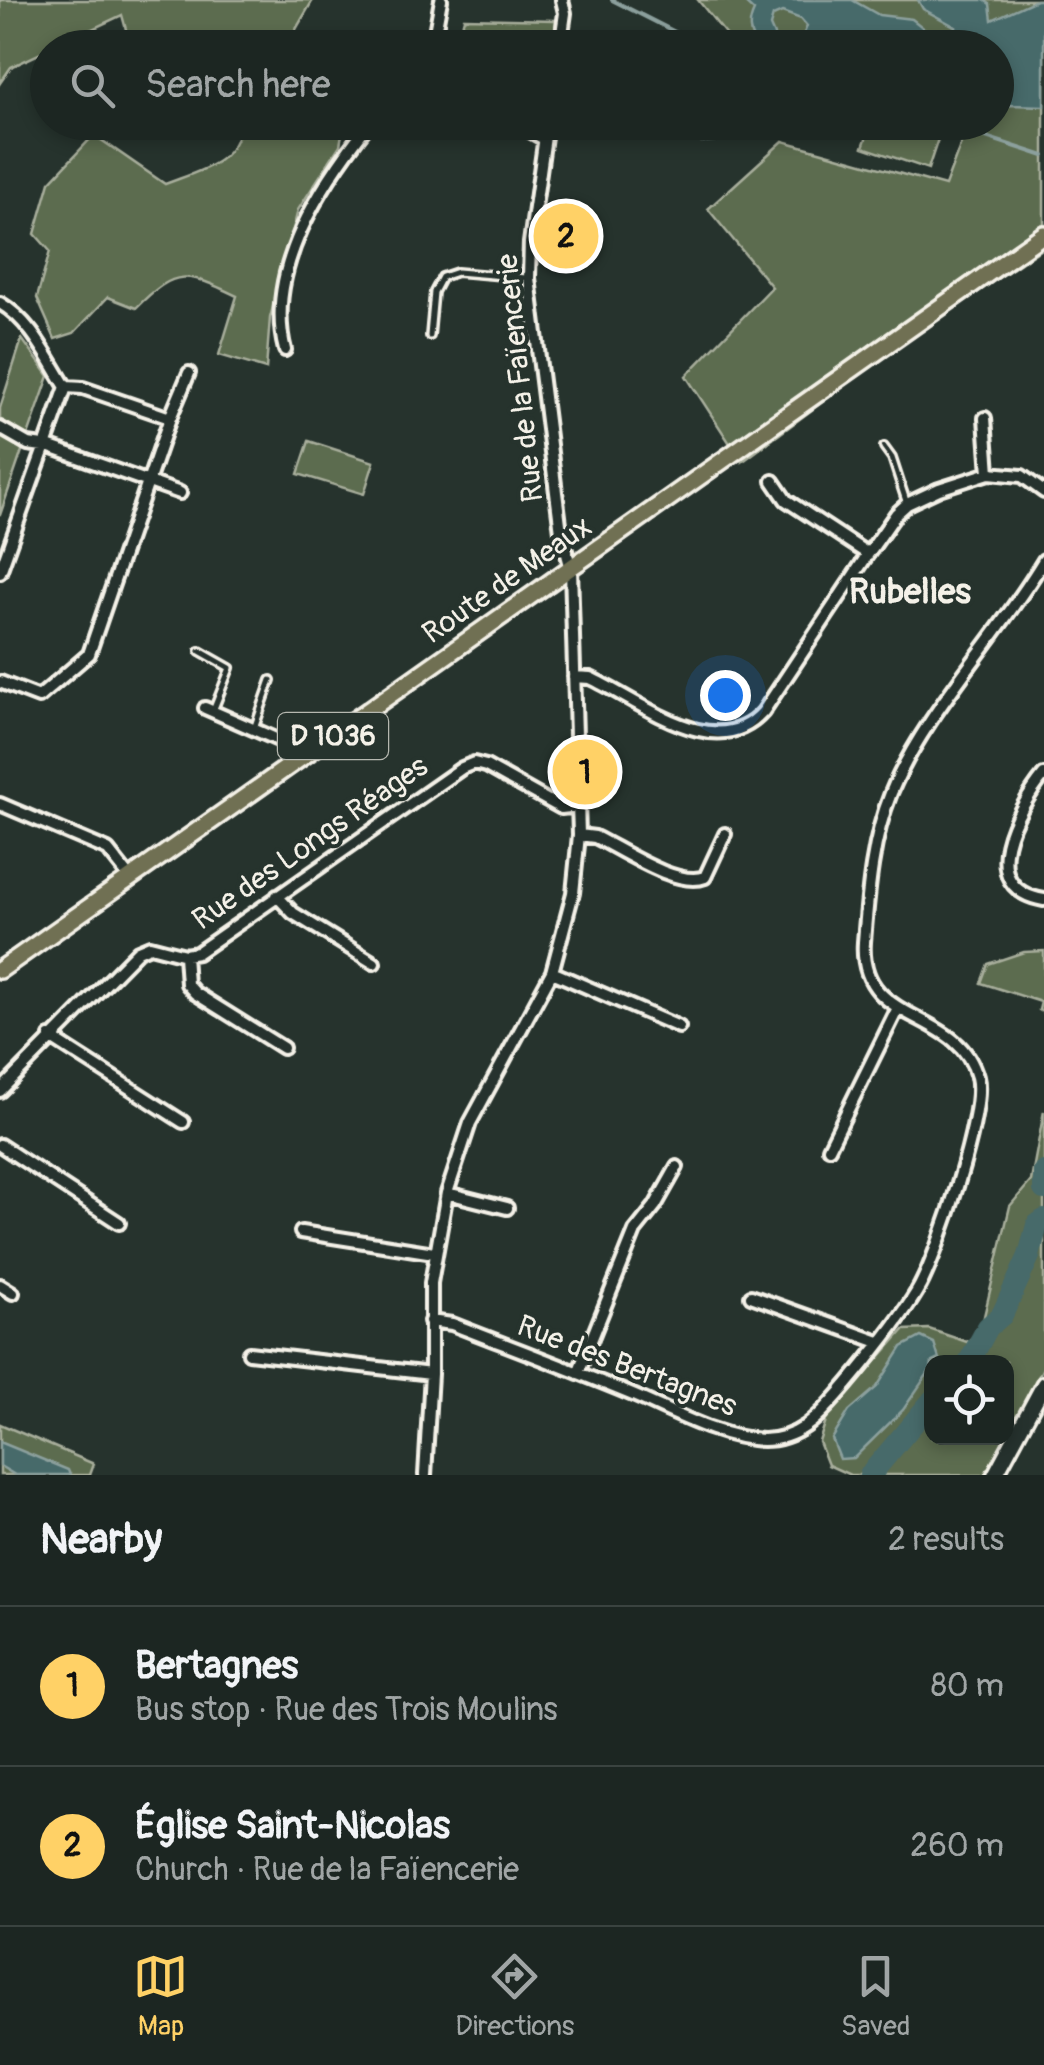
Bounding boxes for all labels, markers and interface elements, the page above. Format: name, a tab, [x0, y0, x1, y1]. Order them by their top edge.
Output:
search box	[30, 30, 1014, 140]
icon: search	[65, 58, 120, 113]
text: Search here	[145, 61, 331, 109]
pin: 2	[534, 198, 598, 274]
street label: Rue de la Faïencerie	[489, 252, 551, 504]
street label: Route de Meaux	[415, 508, 599, 652]
district label: Rubelles	[849, 570, 971, 614]
your location	[700, 670, 751, 721]
road number: D 1036	[278, 713, 388, 759]
pin: 1	[552, 734, 618, 810]
street label: Rue des Longs Réages	[185, 748, 435, 938]
street label: Rue des Bertagnes	[512, 1307, 742, 1425]
map controls	[924, 1355, 1014, 1445]
button: locate	[924, 1355, 1014, 1445]
text: Nearby	[40, 1514, 162, 1566]
text: 2 results	[888, 1520, 1004, 1560]
text: Bertagnes	[135, 1642, 298, 1690]
text: 1	[66, 1666, 79, 1706]
text: 80 m	[931, 1666, 1004, 1706]
text: Bus stop · Rue des Trois Moulins	[135, 1690, 558, 1730]
text: Église Saint-Nicolas	[135, 1802, 450, 1850]
text: 2	[64, 1826, 81, 1866]
text: 260 m	[910, 1826, 1004, 1866]
text: Church · Rue de la Faïencerie	[135, 1850, 519, 1890]
tab: Map	[133, 1949, 188, 2044]
tab: Directions	[455, 1949, 574, 2044]
tab: Saved	[841, 1949, 911, 2044]

